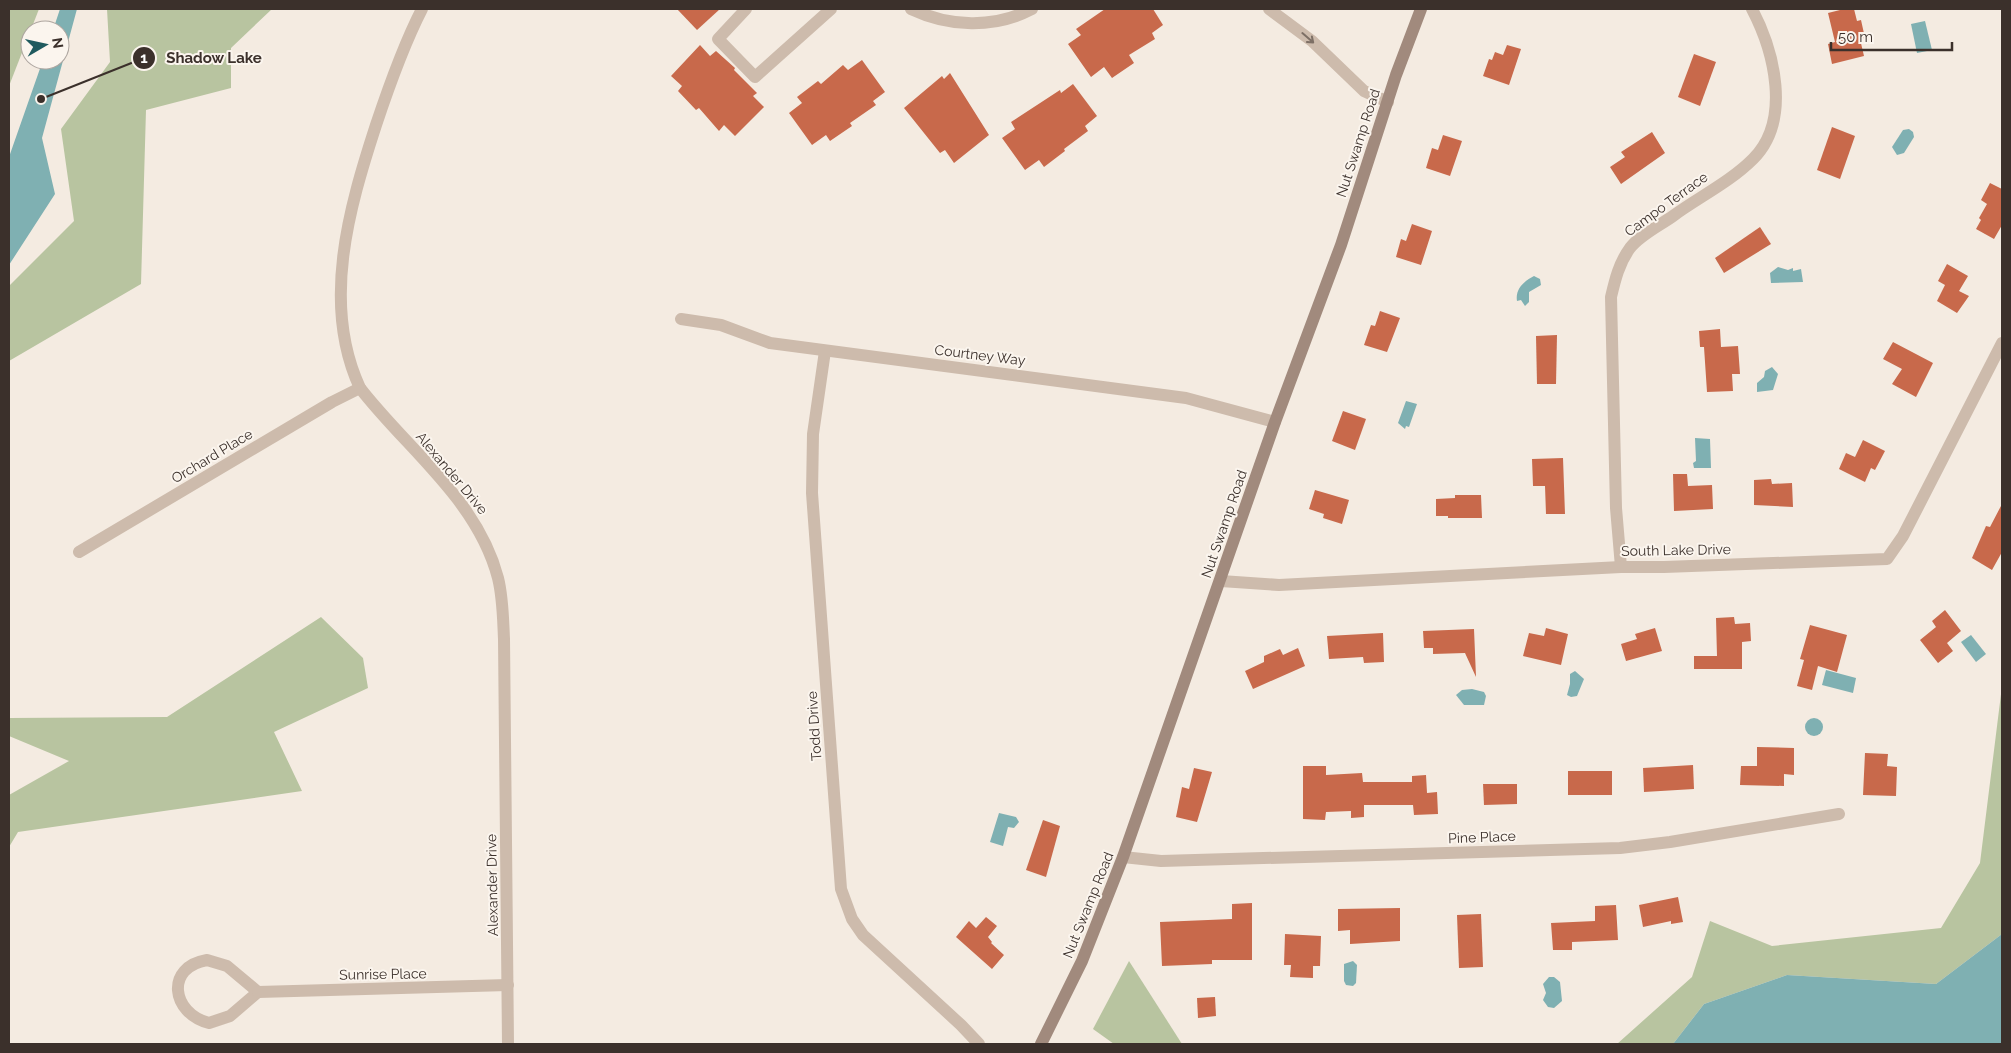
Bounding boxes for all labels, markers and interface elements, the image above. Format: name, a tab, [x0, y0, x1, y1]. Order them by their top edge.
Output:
north arrow	[20, 20, 70, 70]
scale bar	[1831, 20, 1952, 52]
text: 50 m	[1838, 28, 1873, 46]
one-way arrow	[1301, 32, 1314, 43]
text: N	[49, 36, 67, 49]
callout: Shadow Lake	[131, 43, 272, 73]
text: 1	[140, 49, 148, 67]
text: Shadow Lake	[166, 49, 262, 67]
street label: Nut Swamp Road	[1333, 87, 1383, 199]
street label: Campo Terrace	[1621, 169, 1711, 239]
street label: Courtney Way	[934, 342, 1027, 369]
street label: Orchard Place	[169, 426, 255, 486]
street label: Alexander Drive	[413, 429, 491, 517]
street label: Nut Swamp Road	[1198, 468, 1250, 580]
street label: South Lake Drive	[1621, 541, 1731, 559]
street label: Todd Drive	[804, 691, 824, 761]
street label: Pine Place	[1448, 828, 1516, 846]
street label: Alexander Drive	[483, 834, 501, 936]
street label: Nut Swamp Road	[1059, 850, 1117, 960]
street label: Sunrise Place	[339, 965, 427, 983]

